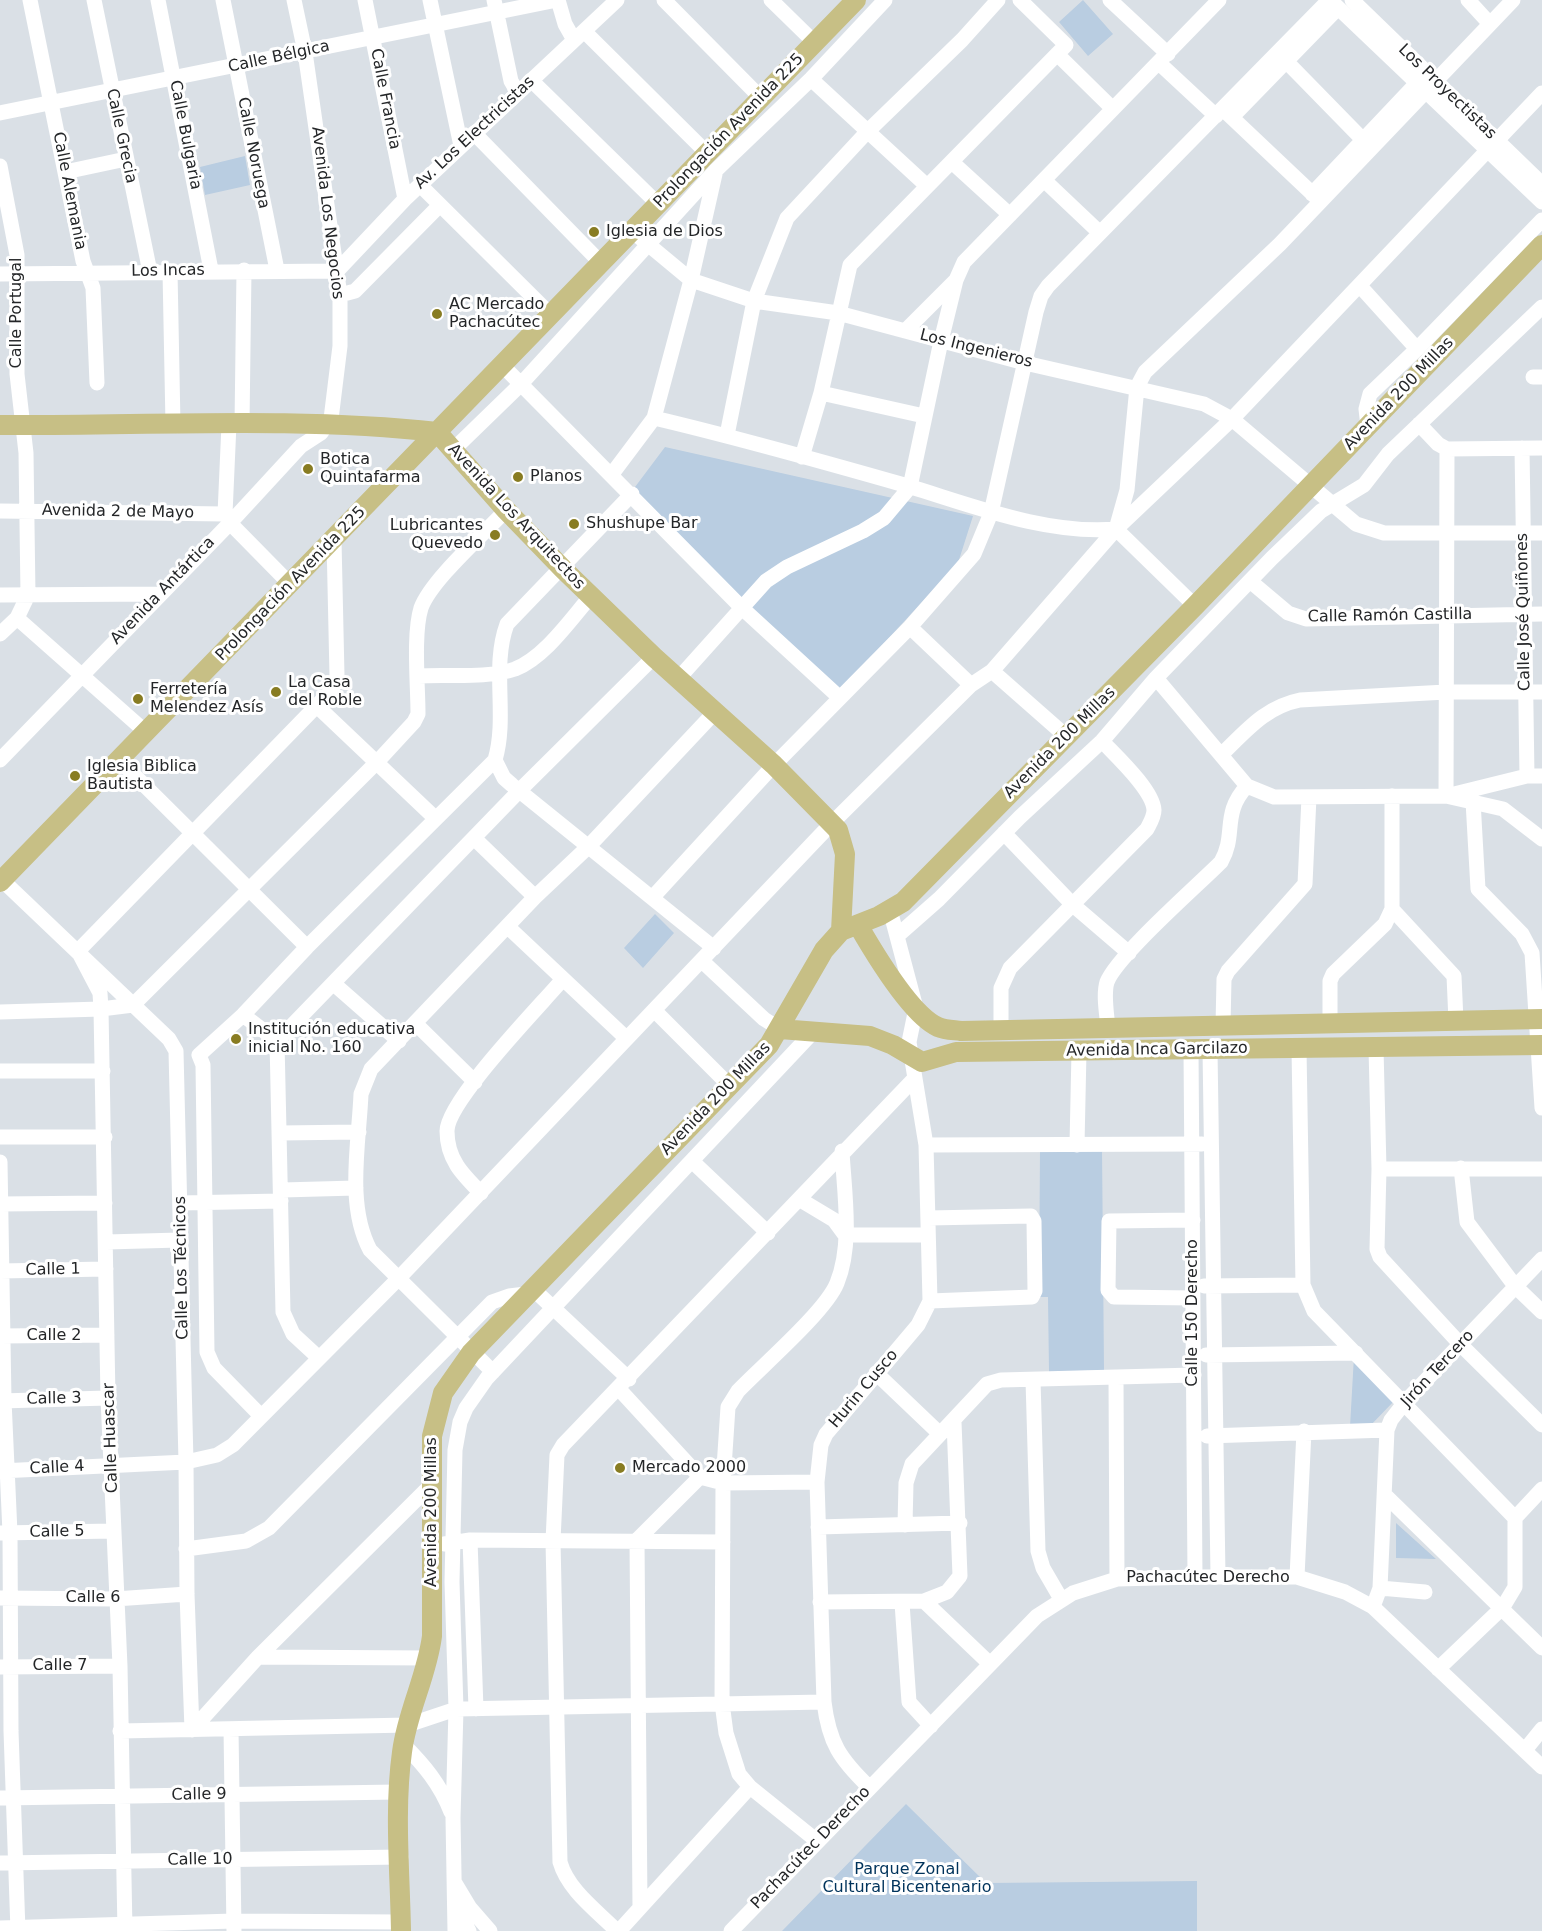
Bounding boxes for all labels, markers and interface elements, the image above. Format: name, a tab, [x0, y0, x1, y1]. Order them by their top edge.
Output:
street label: Calle Bélgica	[226, 37, 332, 77]
street label: Los Proyectistas	[1394, 40, 1500, 144]
street label: Calle Francia	[366, 47, 404, 151]
street label: Prolongación Avenida 225	[650, 50, 808, 212]
street label: Av. Los Electricistas	[411, 73, 539, 193]
street label: Calle Bulgaria	[165, 79, 205, 191]
street label: Calle Grecia	[102, 87, 140, 185]
street label: Calle Noruega	[233, 96, 273, 210]
street label: Avenida Los Negocios	[307, 126, 347, 300]
street label: Calle Alemania	[48, 130, 90, 252]
place label: Iglesia de Dios	[606, 222, 723, 242]
marker: Iglesia de Dios	[587, 225, 601, 239]
street label: Calle Portugal	[7, 257, 27, 369]
street label: Los Incas	[131, 261, 205, 281]
place label: AC Mercado Pachacútec	[449, 295, 544, 333]
marker: AC Mercado Pachacútec	[430, 307, 444, 321]
street label: Los Ingenieros	[918, 326, 1034, 372]
street label: Avenida 200 Millas	[1340, 333, 1458, 455]
street label: Avenida Los Arquitectos	[443, 440, 589, 594]
place label: Botica Quintafarma	[320, 450, 421, 488]
marker: Botica Quintafarma	[301, 462, 315, 476]
place label: Planos	[530, 467, 582, 487]
marker: Planos	[511, 470, 525, 484]
street label: Avenida 2 de Mayo	[42, 501, 194, 523]
street label: Prolongación Avenida 225	[212, 503, 370, 665]
place label: Shushupe Bar	[586, 514, 698, 534]
place label: Lubricantes Quevedo	[390, 516, 483, 554]
marker: Shushupe Bar	[567, 517, 581, 531]
marker: Lubricantes Quevedo	[488, 528, 502, 542]
street label: Avenida Antártica	[107, 533, 219, 649]
street label: Calle José Quiñones	[1513, 533, 1535, 691]
street label: Calle Ramón Castilla	[1307, 605, 1473, 627]
place label: La Casa del Roble	[288, 673, 362, 711]
place label: Ferretería Melendez Asís	[150, 680, 264, 718]
street label: Avenida 200 Millas	[1000, 683, 1120, 803]
marker: La Casa del Roble	[269, 685, 283, 699]
marker: Ferretería Melendez Asís	[131, 692, 145, 706]
place label: Iglesia Biblica Bautista	[87, 757, 197, 795]
marker: Iglesia Biblica Bautista	[68, 769, 82, 783]
place label: Institución educativa inicial No. 160	[248, 1020, 415, 1058]
marker: Institución educativa inicial No. 160	[229, 1032, 243, 1046]
street label: Avenida 200 Millas	[657, 1038, 775, 1160]
street label: Avenida Inca Garcilazo	[1066, 1039, 1248, 1061]
street label: Calle Los Técnicos	[171, 1196, 193, 1340]
street label: Calle 150 Derecho	[1183, 1239, 1203, 1387]
street label: Calle 1	[25, 1260, 81, 1280]
street label: Calle 2	[27, 1326, 81, 1346]
street label: Jirón Tercero	[1397, 1327, 1479, 1411]
street label: Hurin Cusco	[826, 1346, 902, 1432]
street label: Calle Huascar	[99, 1383, 123, 1493]
street label: Calle 3	[26, 1389, 82, 1409]
street label: Avenida 200 Millas	[422, 1437, 442, 1587]
street label: Calle 4	[29, 1457, 85, 1479]
place label: Mercado 2000	[632, 1458, 746, 1478]
marker: Mercado 2000	[613, 1461, 627, 1475]
street label: Calle 5	[29, 1522, 85, 1542]
street label: Pachacútec Derecho	[1126, 1568, 1290, 1588]
street label: Calle 6	[66, 1588, 120, 1608]
street label: Calle 7	[33, 1656, 87, 1676]
street label: Pachacútec Derecho	[747, 1783, 875, 1913]
street label: Calle 9	[171, 1785, 227, 1805]
street label: Calle 10	[167, 1850, 233, 1870]
park label: Parque Zonal Cultural Bicentenario	[822, 1860, 992, 1898]

